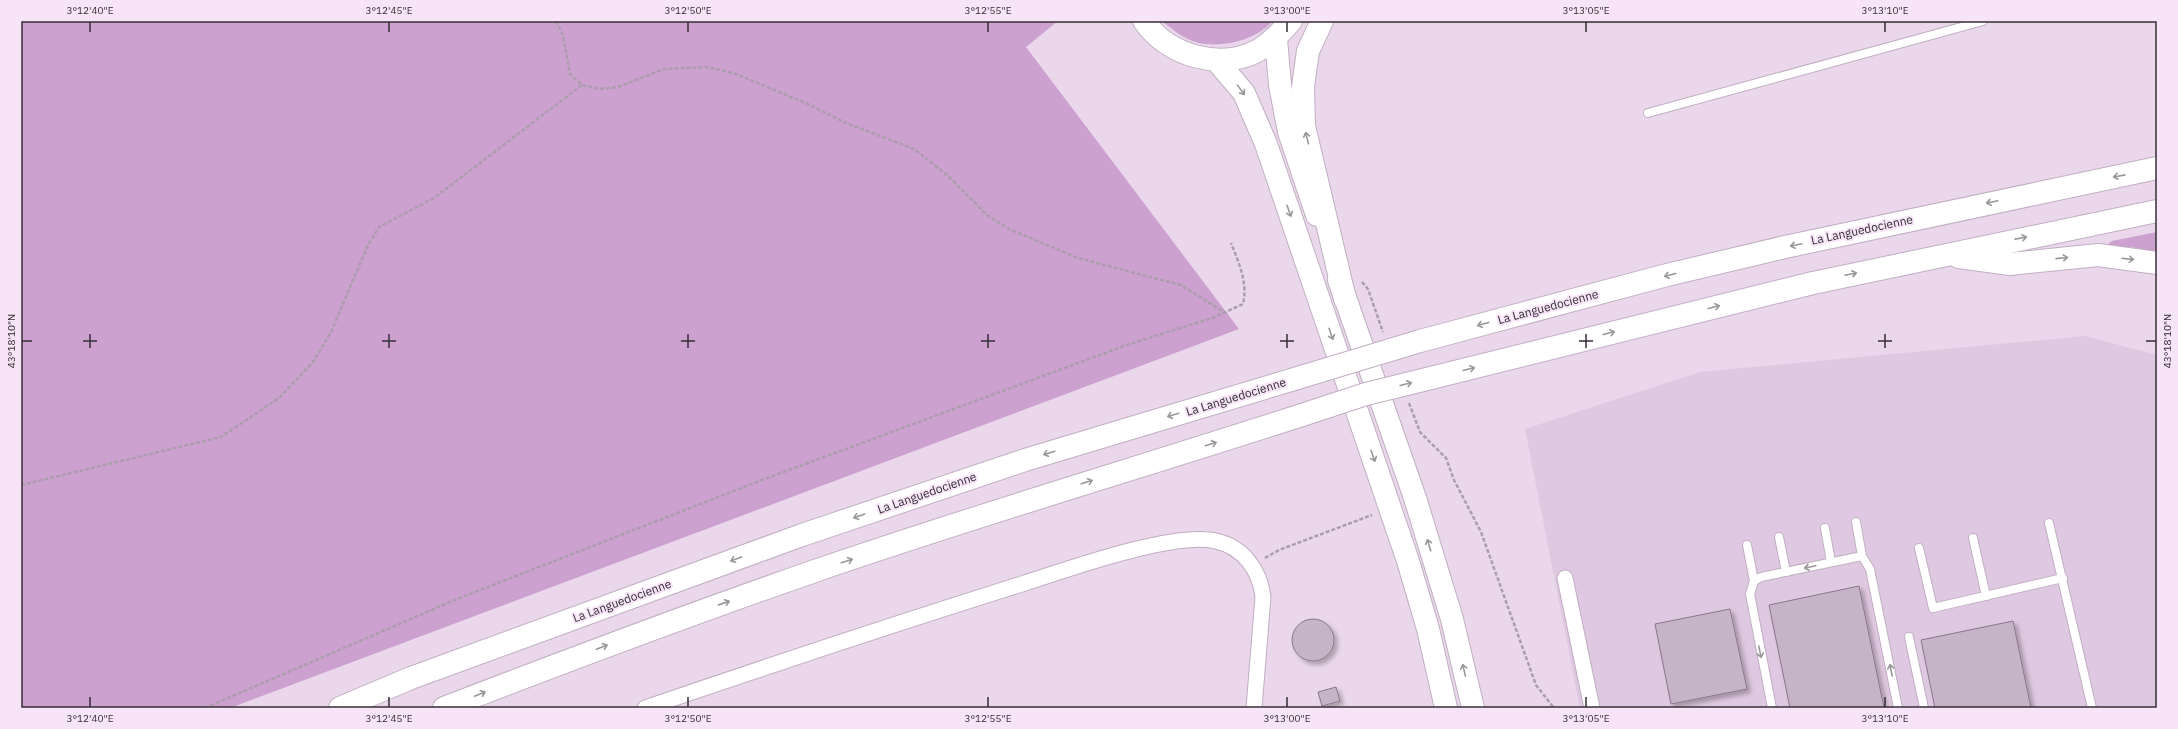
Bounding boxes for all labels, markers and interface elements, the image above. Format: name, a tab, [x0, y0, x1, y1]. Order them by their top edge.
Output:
text: 3°12'40"E	[66, 4, 114, 17]
text: 3°12'45"E	[365, 4, 413, 17]
text: 3°12'50"E	[664, 4, 712, 17]
text: 3°12'55"E	[964, 4, 1012, 17]
text: 3°13'00"E	[1263, 4, 1311, 17]
text: 3°13'05"E	[1562, 4, 1610, 17]
text: 3°13'10"E	[1861, 4, 1909, 17]
one-way arrow	[1237, 84, 1245, 95]
one-way arrow	[1302, 132, 1310, 145]
one-way arrow	[2113, 172, 2126, 180]
one-way arrow	[1985, 199, 1998, 207]
one-way arrow	[1285, 204, 1293, 216]
street label: La Languedocienne	[1810, 211, 1915, 248]
one-way arrow	[2014, 234, 2027, 242]
one-way arrow	[1790, 241, 1803, 249]
one-way arrow	[2055, 255, 2068, 262]
one-way arrow	[2121, 255, 2134, 262]
one-way arrow	[1845, 270, 1858, 278]
one-way arrow	[1663, 271, 1676, 279]
street label: La Languedocienne	[1496, 286, 1600, 327]
one-way arrow	[1707, 302, 1720, 310]
text: 43°18'10"N	[5, 314, 18, 368]
text: 43°18'10"N	[2161, 314, 2174, 368]
one-way arrow	[1477, 321, 1490, 328]
one-way arrow	[1328, 327, 1335, 340]
one-way arrow	[1602, 329, 1615, 336]
one-way arrow	[1462, 364, 1475, 372]
street label: La Languedocienne	[1184, 374, 1288, 419]
one-way arrow	[1400, 380, 1413, 388]
one-way arrow	[1167, 412, 1180, 419]
one-way arrow	[1204, 440, 1217, 447]
one-way arrow	[1042, 450, 1055, 457]
one-way arrow	[1370, 450, 1378, 462]
street label: La Languedocienne	[875, 468, 979, 516]
one-way arrow	[1080, 478, 1093, 485]
one-way arrow	[853, 513, 866, 520]
one-way arrow	[1425, 538, 1432, 551]
one-way arrow	[730, 556, 743, 563]
one-way arrow	[841, 556, 853, 564]
one-way arrow	[1803, 563, 1816, 571]
street label: La Languedocienne	[571, 576, 673, 625]
one-way arrow	[718, 599, 730, 607]
one-way arrow	[595, 643, 607, 651]
one-way arrow	[1757, 645, 1765, 658]
one-way arrow	[1459, 664, 1467, 677]
one-way arrow	[1886, 664, 1894, 677]
one-way arrow	[474, 689, 486, 697]
text: 3°12'40"E	[66, 712, 114, 725]
text: 3°12'45"E	[365, 712, 413, 725]
text: 3°12'50"E	[664, 712, 712, 725]
text: 3°12'55"E	[964, 712, 1012, 725]
text: 3°13'00"E	[1263, 712, 1311, 725]
text: 3°13'05"E	[1562, 712, 1610, 725]
text: 3°13'10"E	[1861, 712, 1909, 725]

